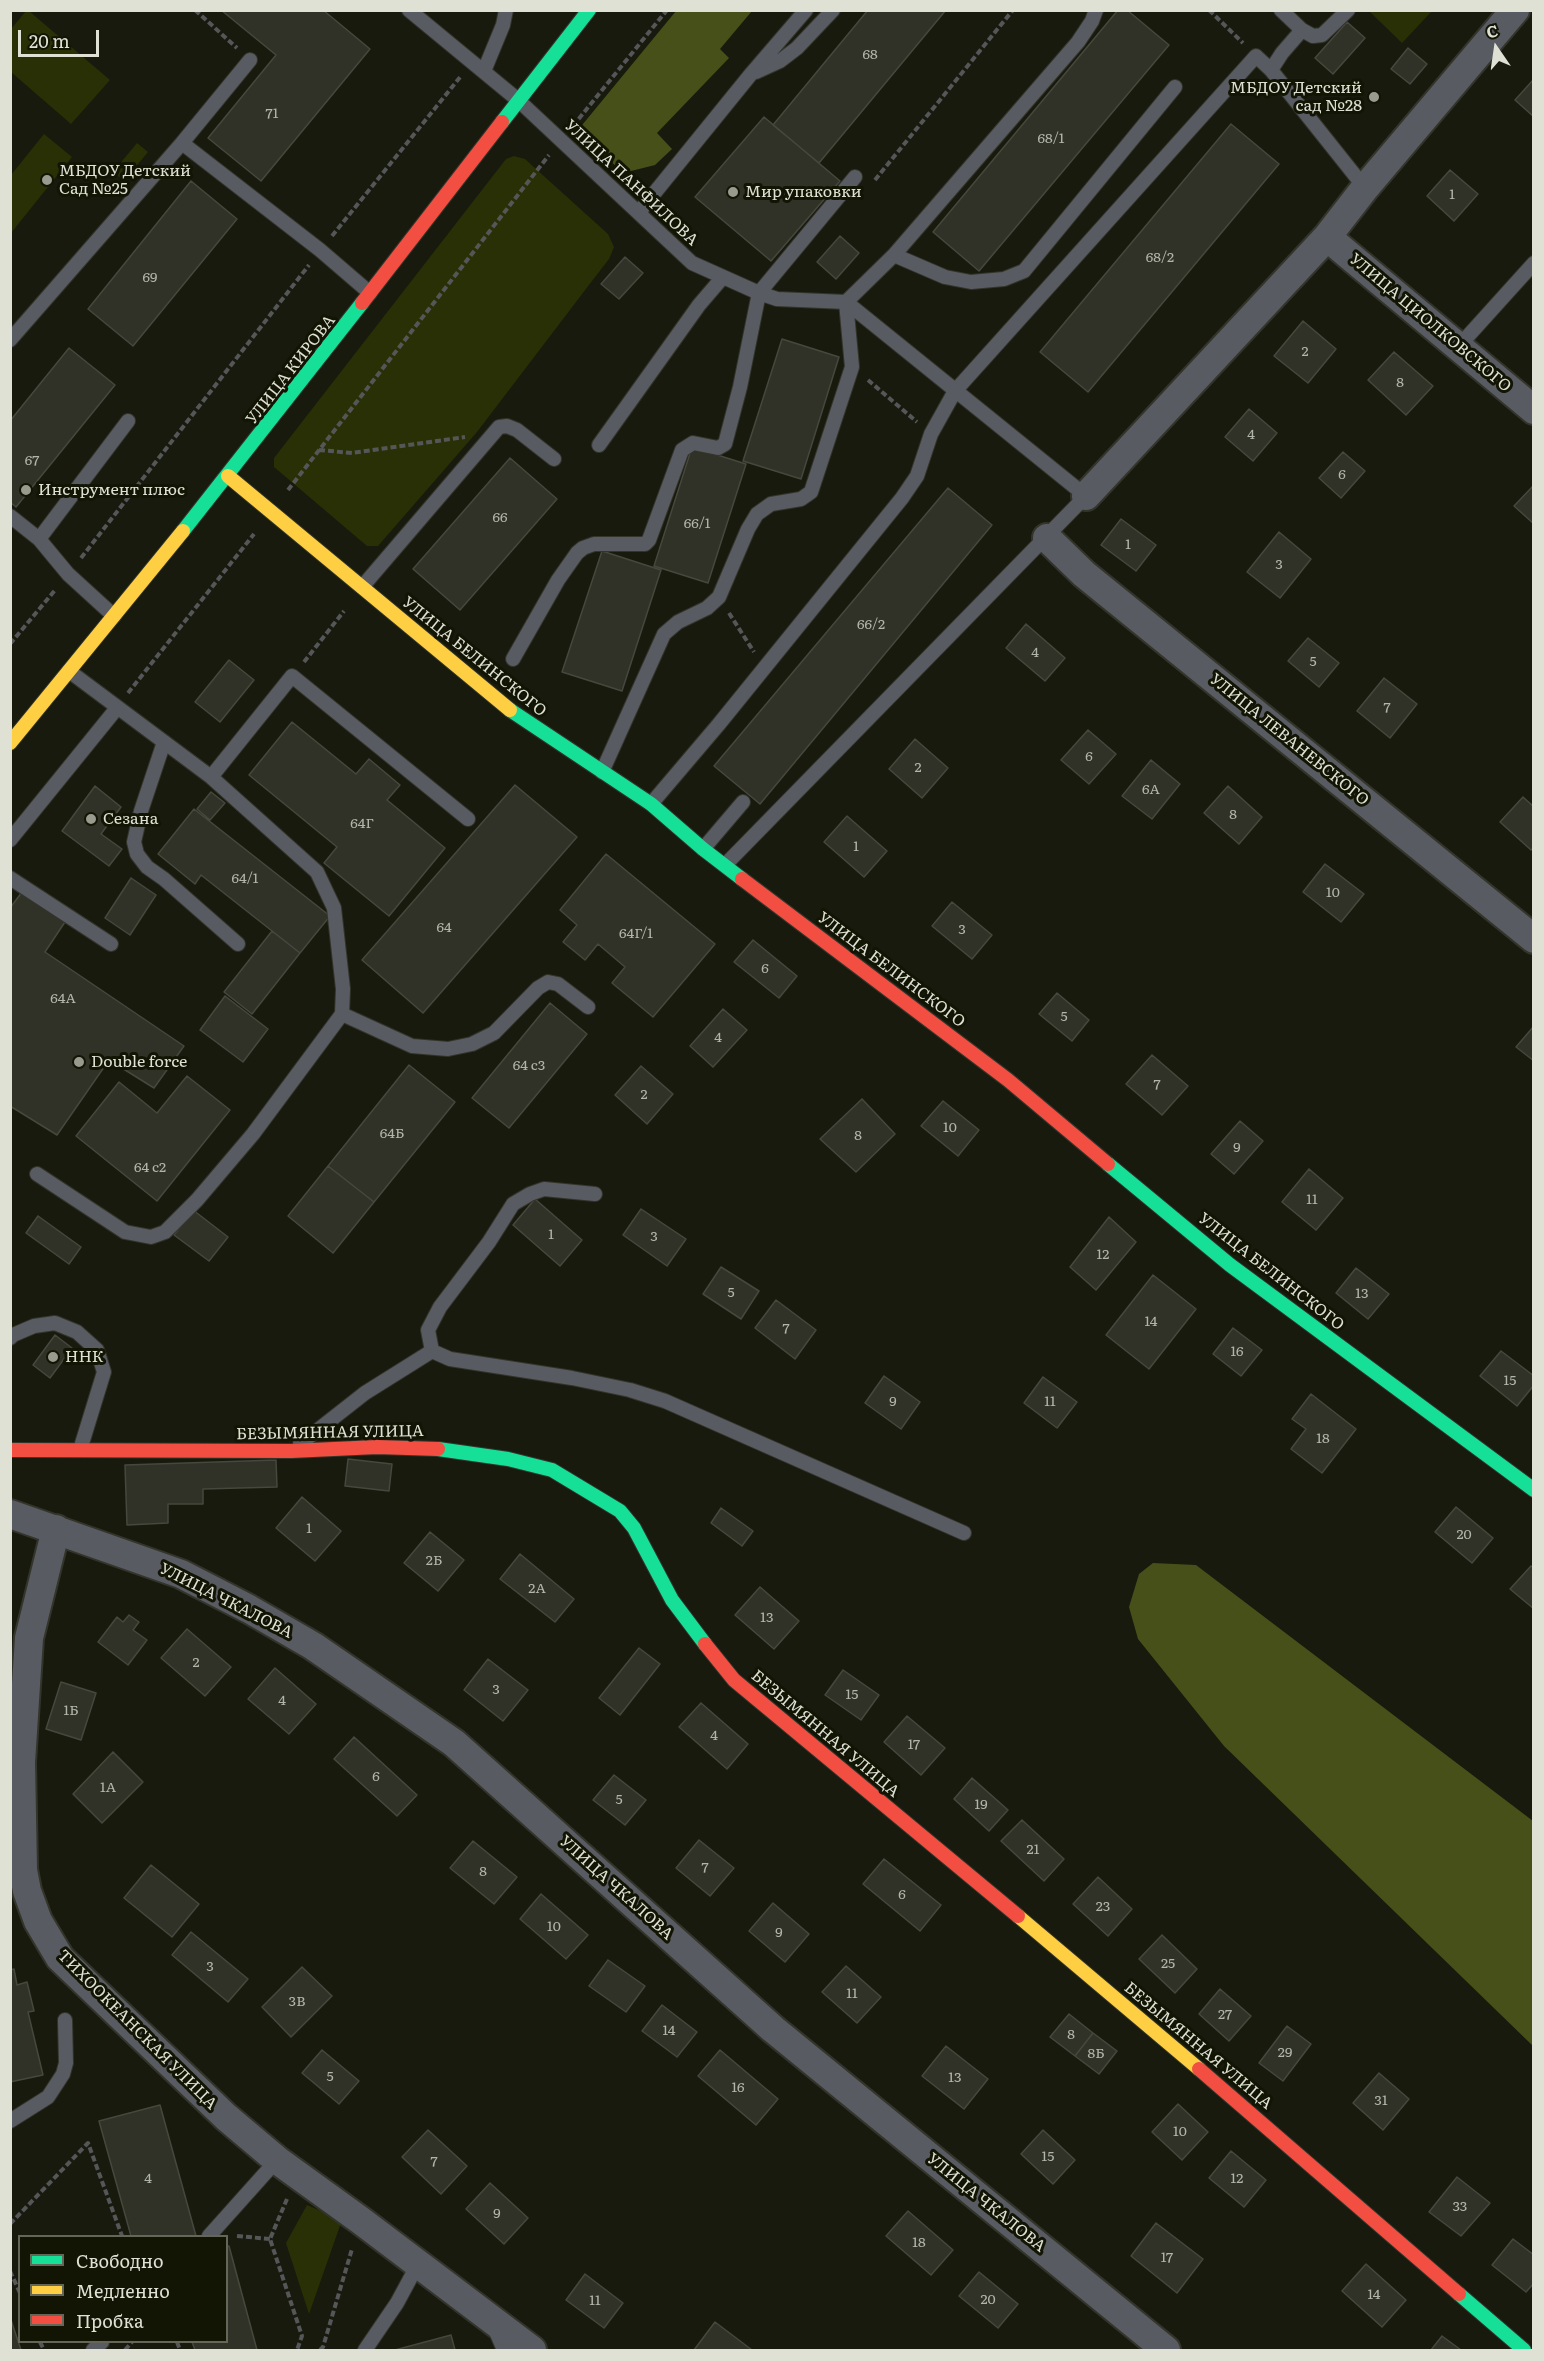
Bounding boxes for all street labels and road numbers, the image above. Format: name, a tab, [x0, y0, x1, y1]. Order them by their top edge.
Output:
street label: УЛИЦА ПАНФИЛОВА	[560, 116, 702, 250]
street label: УЛИЦА ЦИОЛКОВСКОГО	[1345, 250, 1515, 396]
street label: УЛИЦА КИРОВА	[242, 311, 340, 429]
street label: УЛИЦА БЕЛИНСКОГО	[398, 593, 550, 721]
street label: УЛИЦА ЛЕВАНЕВСКОГО	[1206, 670, 1372, 810]
street label: УЛИЦА БЕЛИНСКОГО	[813, 908, 969, 1032]
street label: УЛИЦА БЕЛИНСКОГО	[1194, 1209, 1348, 1335]
street label: БЕЗЫМЯННАЯ УЛИЦА	[236, 1422, 424, 1444]
street label: УЛИЦА ЧКАЛОВА	[156, 1559, 296, 1643]
street label: БЕЗЫМЯННАЯ УЛИЦА	[747, 1666, 903, 1802]
street label: УЛИЦА ЧКАЛОВА	[555, 1832, 677, 1944]
street label: ТИХООКЕАНСКАЯ УЛИЦА	[53, 1946, 221, 2114]
street label: БЕЗЫМЯННАЯ УЛИЦА	[1120, 1978, 1276, 2114]
street label: УЛИЦА ЧКАЛОВА	[923, 2149, 1049, 2257]

